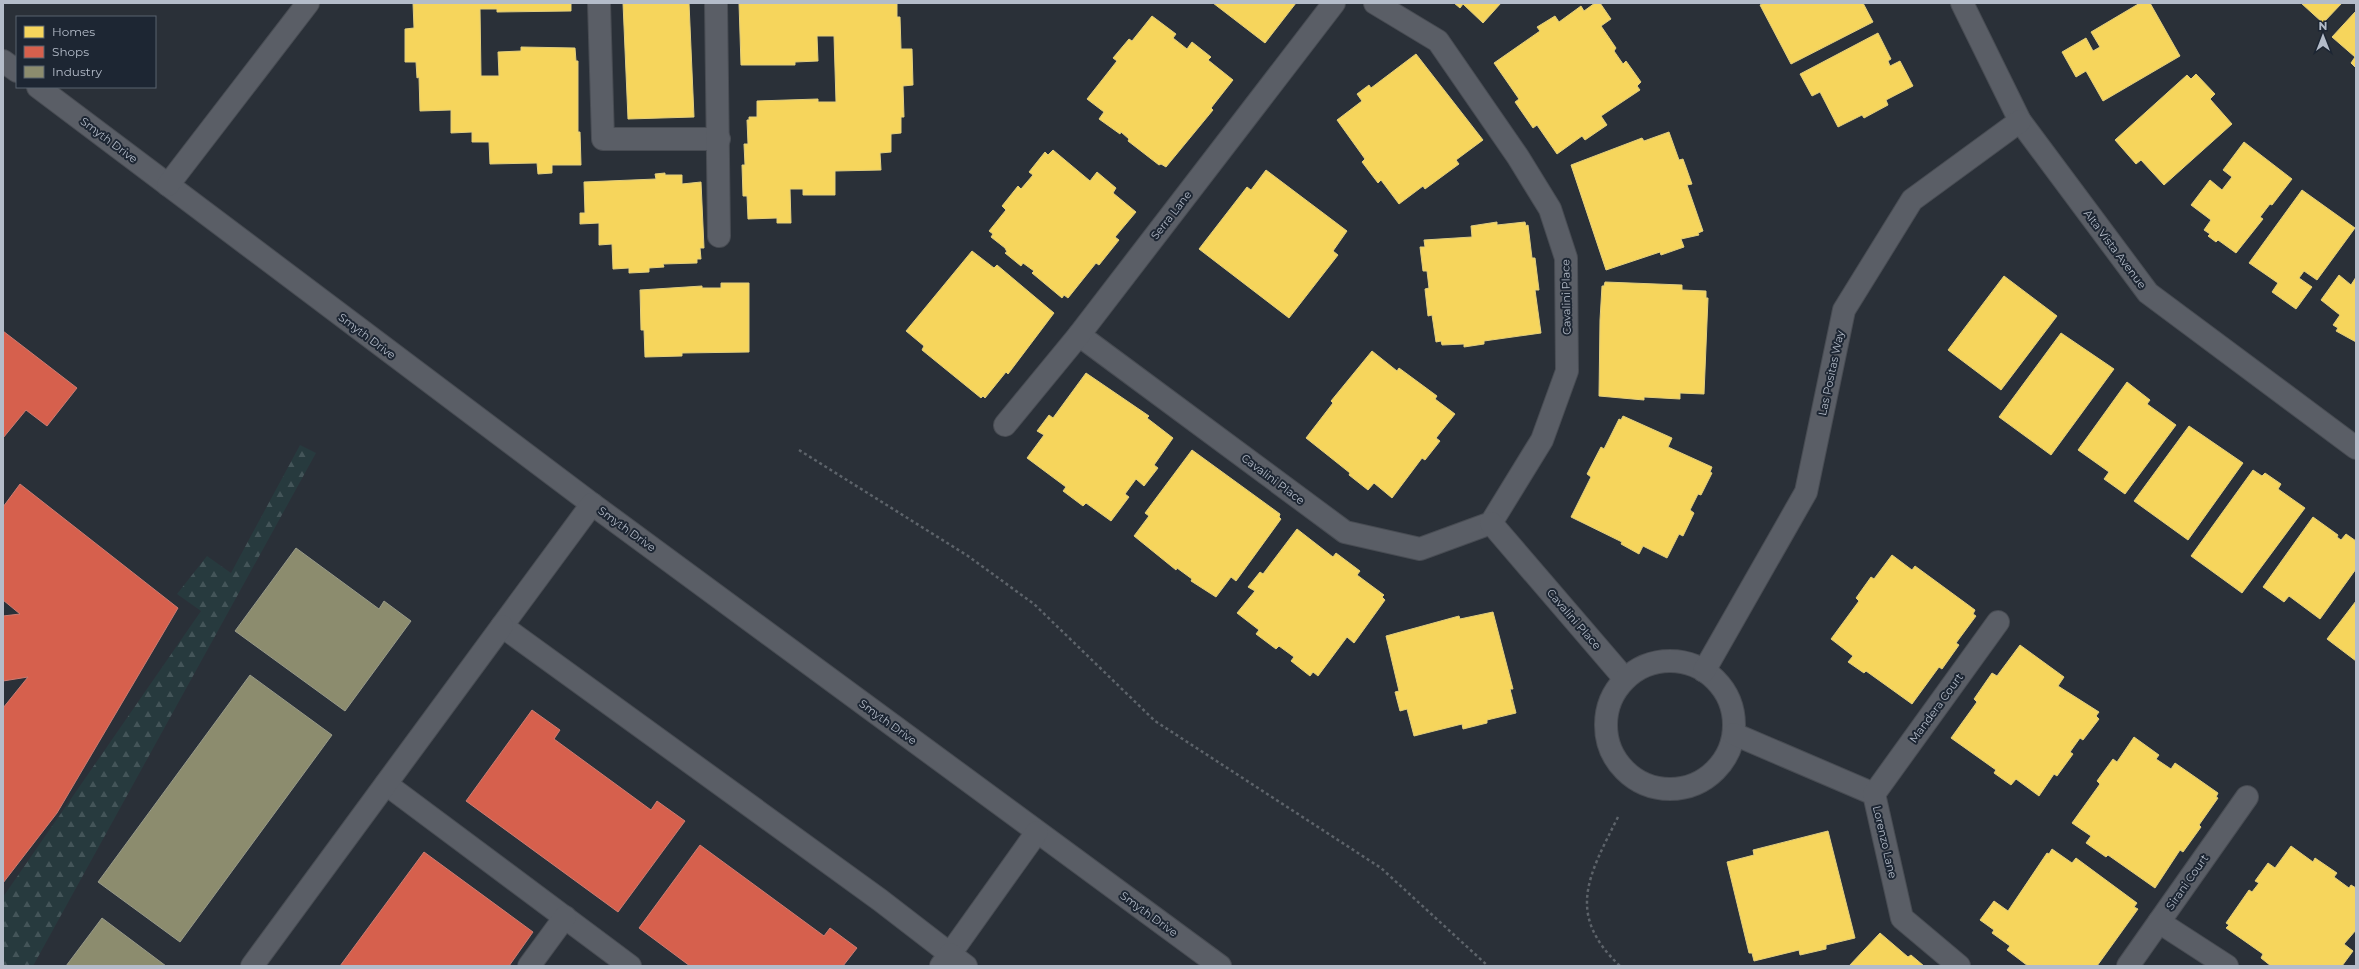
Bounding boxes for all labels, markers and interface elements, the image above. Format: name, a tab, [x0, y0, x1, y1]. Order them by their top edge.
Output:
legend	[16, 16, 156, 88]
north arrow	[2303, 16, 2343, 56]
text: N	[2319, 19, 2327, 33]
text: Homes	[52, 24, 95, 39]
text: Shops	[52, 44, 89, 59]
text: Industry	[52, 64, 102, 79]
street label: Smyth Drive	[78, 114, 141, 166]
street label: Serra Lane	[1148, 188, 1195, 242]
street label: Alta Vista Avenue	[2081, 207, 2149, 292]
street label: Cavalini Place	[1558, 259, 1574, 335]
street label: Smyth Drive	[336, 310, 399, 362]
street label: Las Positas Way	[1815, 329, 1847, 417]
street label: Cavalini Place	[1239, 451, 1308, 508]
street label: Smyth Drive	[595, 503, 659, 555]
street label: Cavalini Place	[1544, 586, 1604, 652]
street label: Mandera Court	[1906, 670, 1966, 746]
street label: Smyth Drive	[856, 696, 920, 748]
street label: Lorenzo Lane	[1870, 804, 1900, 880]
street label: Sirani Court	[2163, 851, 2211, 912]
street label: Smyth Drive	[1117, 888, 1181, 940]

